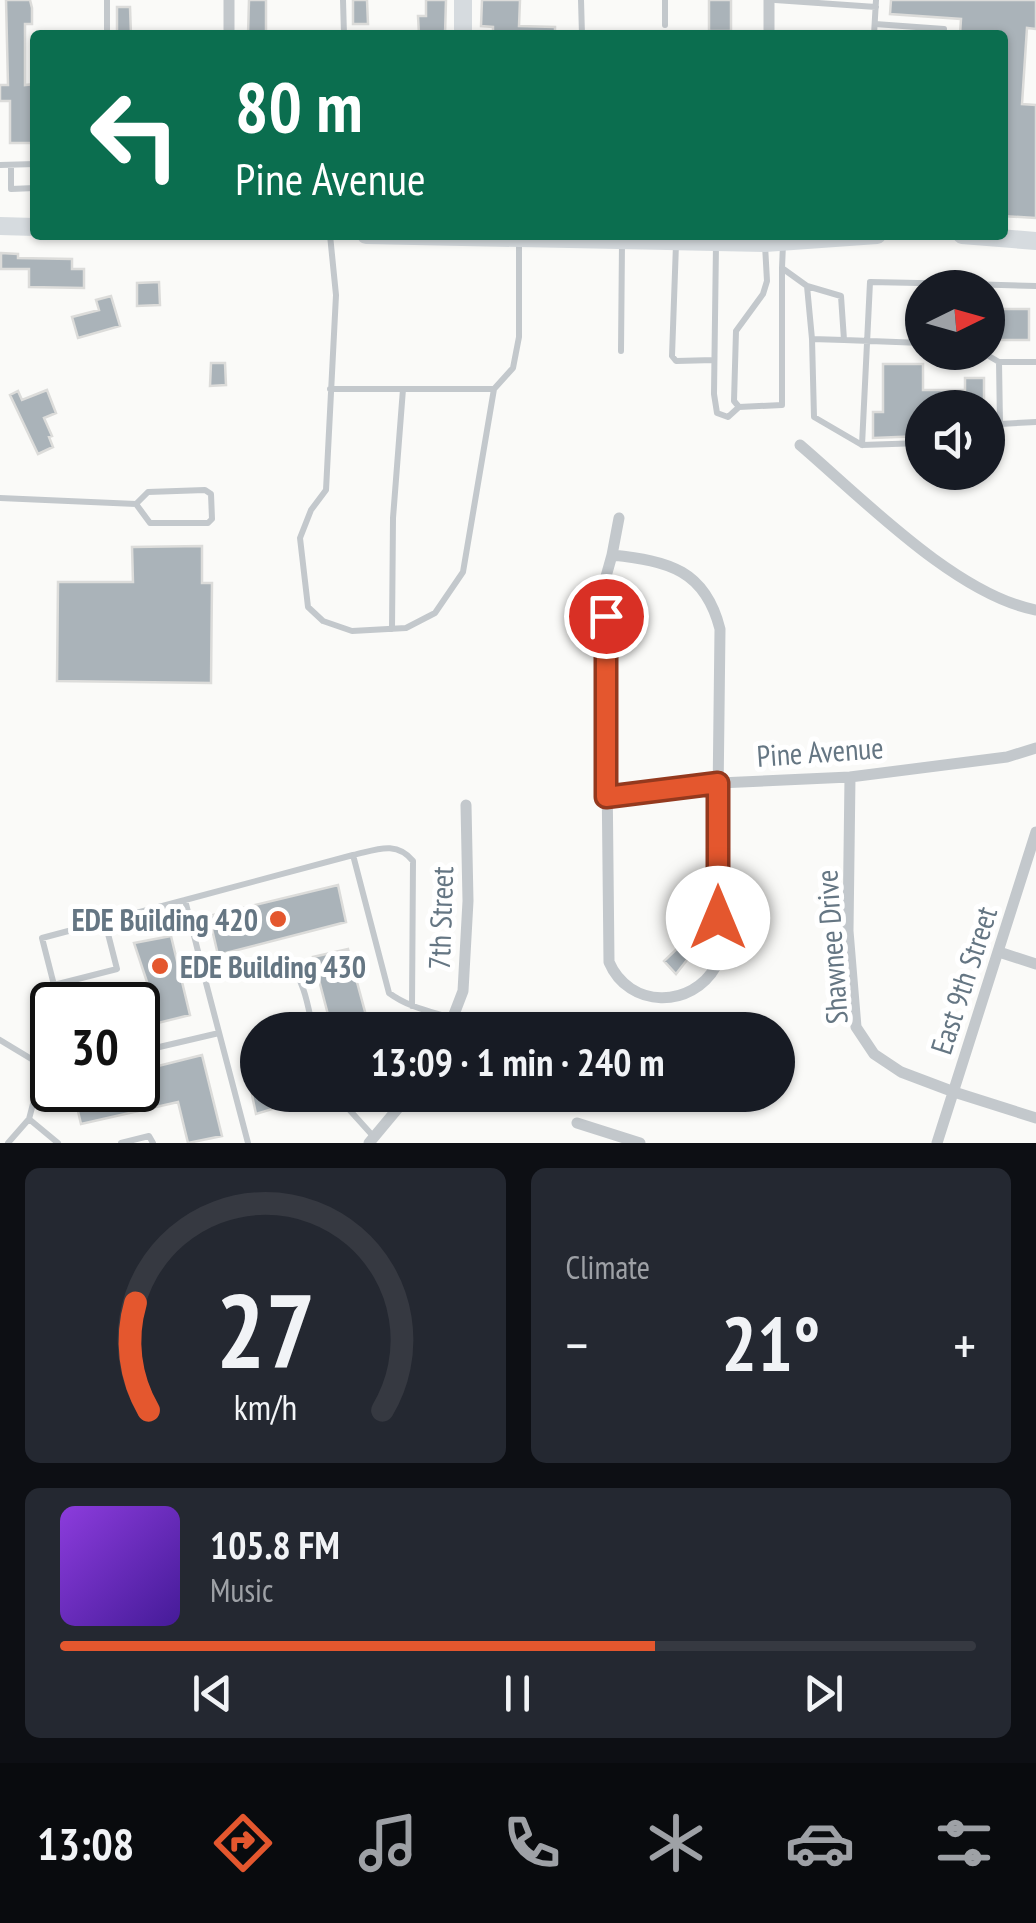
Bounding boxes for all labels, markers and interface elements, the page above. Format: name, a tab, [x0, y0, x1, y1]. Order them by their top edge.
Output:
text: 80 m	[235, 61, 363, 151]
icon: left	[70, 70, 200, 200]
text: Pine Avenue	[235, 149, 426, 207]
north arrow	[905, 270, 1005, 370]
map controls	[905, 270, 1005, 490]
button: sound	[905, 390, 1005, 490]
pin	[564, 574, 649, 659]
icon: arrive	[579, 589, 634, 644]
street label: Pine Avenue	[755, 727, 885, 775]
street label: 7th Street	[419, 865, 461, 970]
position arrow	[666, 866, 770, 970]
street label: Shawnee Drive	[806, 869, 856, 1025]
place label: EDE Building 420	[72, 900, 258, 939]
street label: East 9th Street	[921, 900, 1005, 1059]
marker: EDE Building 420	[267, 908, 289, 930]
place label: EDE Building 430	[180, 947, 366, 986]
marker: EDE Building 430	[149, 955, 171, 977]
speed limit sign: 30	[30, 982, 160, 1112]
text: 13:09 · 1 min · 240 m	[371, 1037, 664, 1086]
text: Climate	[566, 1246, 650, 1288]
text: 27	[216, 1262, 315, 1397]
text: 21°	[721, 1295, 820, 1392]
text: −	[566, 1309, 588, 1380]
text: +	[953, 1309, 976, 1380]
text: km/h	[234, 1384, 297, 1430]
text: 105.8 FM	[210, 1520, 340, 1569]
text: Music	[210, 1569, 273, 1611]
icon: previous	[185, 1666, 240, 1721]
icon: pause	[490, 1666, 545, 1721]
icon: next	[796, 1666, 851, 1721]
icon: directions	[208, 1808, 278, 1878]
icon: music	[353, 1808, 423, 1878]
icon: phone	[497, 1808, 567, 1878]
icon: climate	[641, 1808, 711, 1878]
icon: car	[785, 1808, 855, 1878]
icon: filters	[929, 1808, 999, 1878]
text: 13:08	[37, 1814, 134, 1872]

